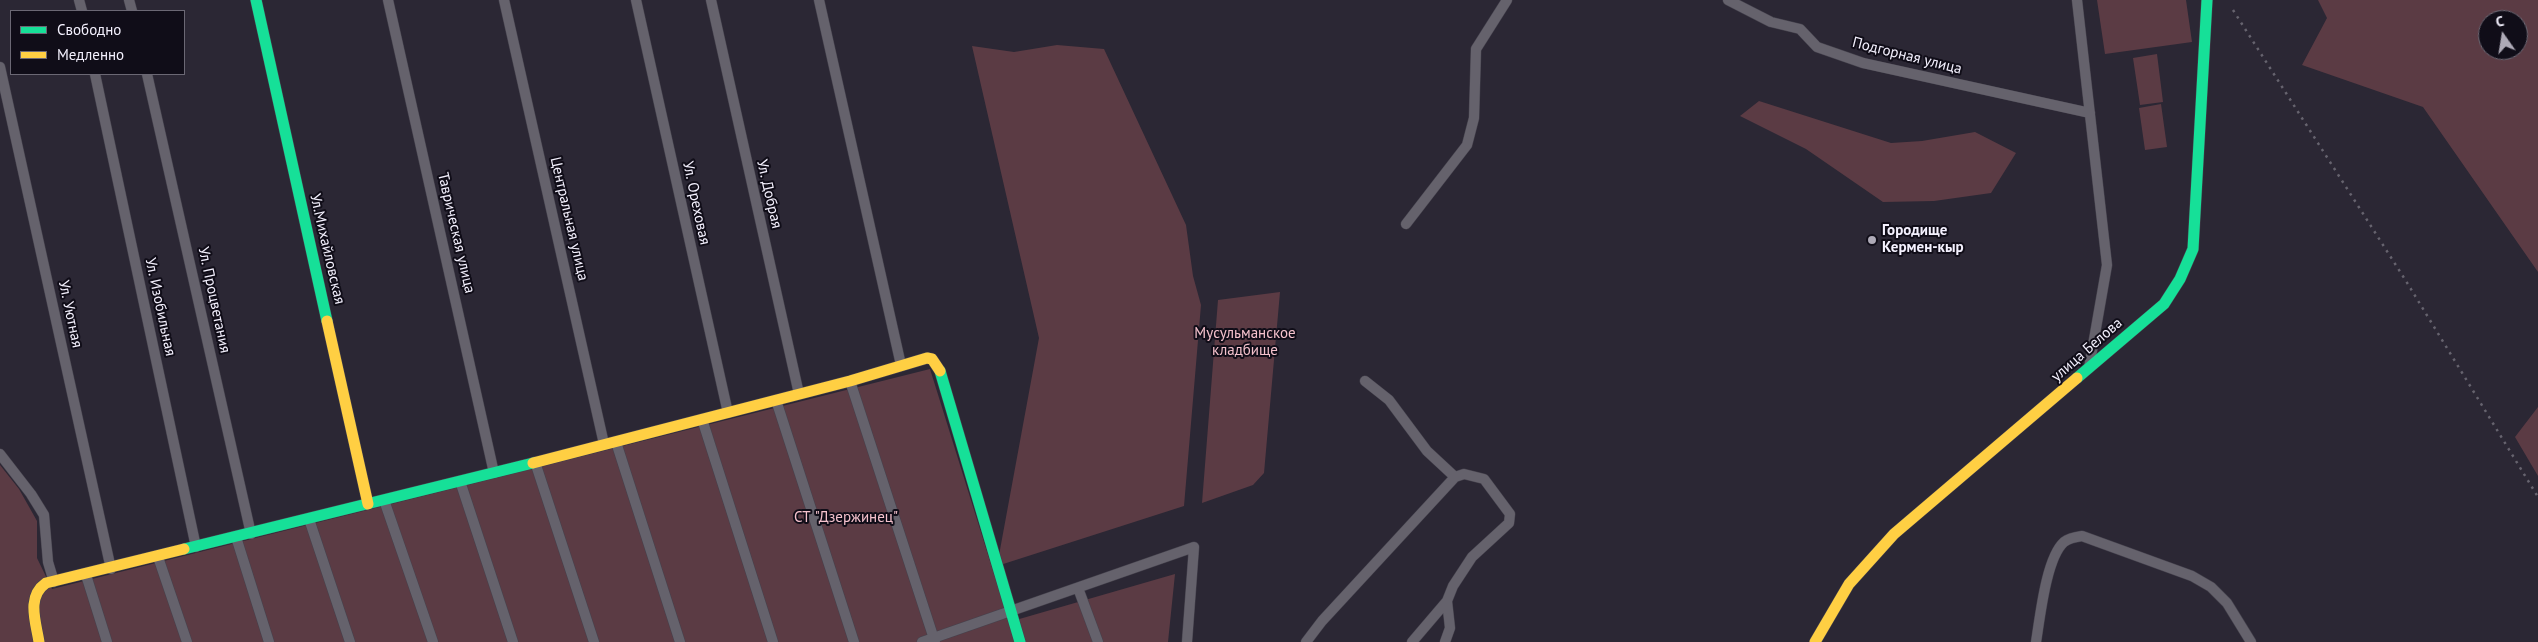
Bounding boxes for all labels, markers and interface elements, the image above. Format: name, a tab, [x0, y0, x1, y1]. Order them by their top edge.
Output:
legend	[10, 10, 185, 75]
north arrow	[2478, 10, 2528, 60]
text: С	[2494, 12, 2506, 31]
text: Свободно	[57, 20, 121, 39]
street label: Подгорная улица	[1850, 34, 1964, 78]
text: Медленно	[57, 45, 124, 64]
street label: Центральная улица	[546, 155, 592, 283]
street label: Ул. Добрая	[752, 158, 786, 230]
street label: Ул. Ореховая	[678, 160, 714, 246]
street label: Таврическая улица	[433, 171, 479, 295]
street label: Ул.Михайловская	[306, 192, 348, 306]
place label: Городище Кермен-кыр	[1882, 222, 1964, 257]
marker: Городище Кермен-кыр	[1866, 234, 1878, 246]
street label: Ул. Процветания	[194, 245, 234, 355]
street label: Ул. Изобильная	[141, 256, 179, 358]
street label: Ул. Уютная	[54, 279, 86, 349]
street label: улица Белова	[2048, 314, 2126, 386]
park label: Мусульманское кладбище	[1194, 325, 1296, 360]
park label: СТ "Дзержинец"	[794, 509, 898, 527]

